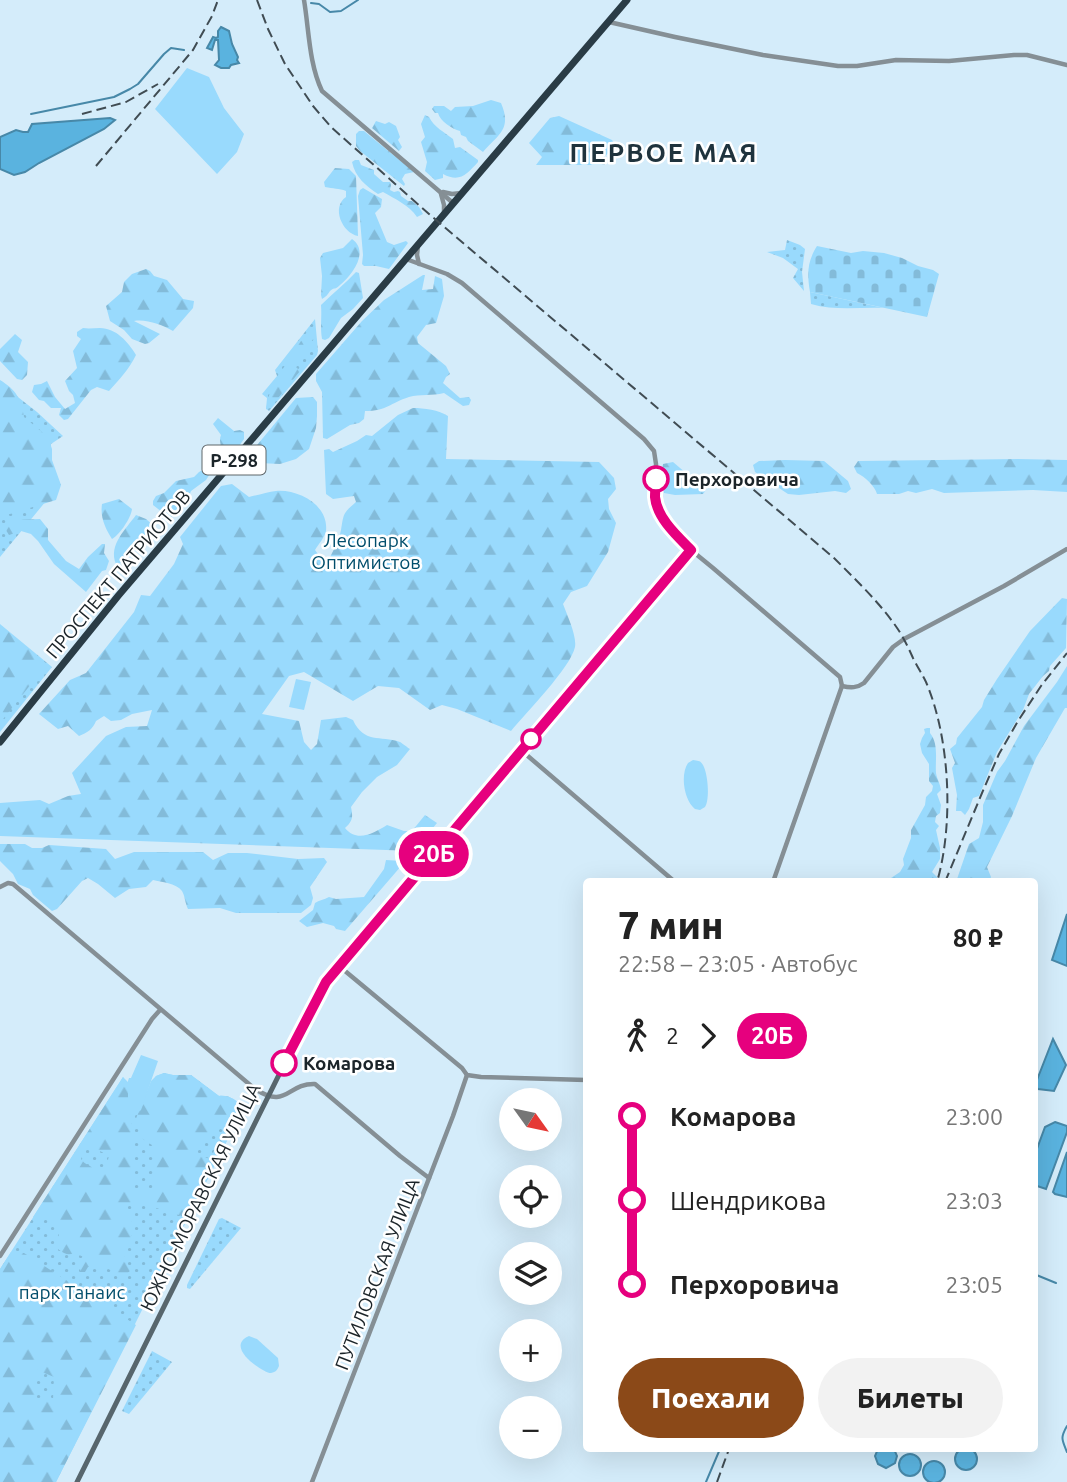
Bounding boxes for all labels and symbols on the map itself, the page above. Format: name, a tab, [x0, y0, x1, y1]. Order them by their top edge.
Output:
district label: ПЕРВОЕ МАЯ	[570, 138, 758, 167]
road number: Р-298	[202, 446, 266, 474]
marker: Перхоровича	[643, 466, 669, 492]
place label: Перхоровича	[675, 468, 799, 490]
street label: ПРОСПЕКТ ПАТРИОТОВ	[41, 485, 195, 663]
park label: Лесопарк Оптимистов	[311, 529, 421, 573]
unlabelled marker	[521, 729, 541, 749]
line badge: 20Б	[394, 831, 474, 877]
marker: Комарова	[271, 1050, 297, 1076]
place label: Комарова	[303, 1052, 395, 1074]
street label: ЮЖНО-МОРАВСКАЯ УЛИЦА	[135, 1079, 265, 1314]
north arrow	[499, 1088, 562, 1152]
street label: ПУТИЛОВСКАЯ УЛИЦА	[330, 1174, 424, 1373]
park label: парк Танаис	[19, 1281, 125, 1303]

